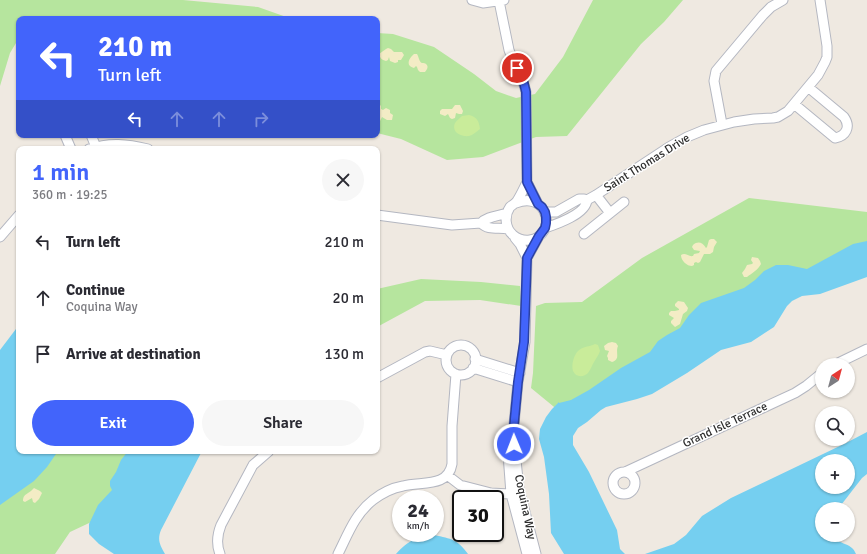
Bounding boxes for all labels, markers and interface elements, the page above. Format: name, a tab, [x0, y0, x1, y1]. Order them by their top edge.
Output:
text: 210 m	[98, 30, 172, 64]
icon: left	[32, 32, 84, 84]
pin	[500, 51, 534, 85]
icon: arrive	[506, 57, 528, 79]
text: Turn left	[98, 64, 161, 86]
icon: left	[124, 108, 146, 130]
icon: ahead	[166, 108, 188, 130]
icon: ahead	[208, 108, 230, 130]
icon: right	[250, 108, 272, 130]
street label: Saint Thomas Drive	[601, 131, 693, 195]
text: 1 min	[32, 157, 89, 187]
button: close	[322, 159, 364, 201]
text: 360 m · 19:25	[32, 187, 108, 203]
icon: left	[32, 231, 54, 253]
text: Turn left	[66, 233, 120, 251]
text: 210 m	[324, 233, 364, 251]
text: Continue	[66, 281, 125, 299]
icon: ahead	[32, 287, 54, 309]
text: 20 m	[333, 289, 364, 307]
text: Coquina Way	[66, 299, 138, 315]
icon: arrive	[32, 343, 54, 365]
text: Arrive at destination	[66, 345, 201, 363]
text: 130 m	[324, 345, 364, 363]
north arrow	[815, 358, 855, 398]
map controls	[815, 358, 855, 542]
street label: Grand Isle Terrace	[680, 399, 770, 451]
button: Exit	[32, 400, 194, 446]
button: Share	[202, 400, 364, 446]
button: search	[815, 406, 855, 446]
position arrow	[493, 423, 535, 465]
button: +	[815, 454, 855, 494]
street label: Coquina Way	[511, 473, 539, 541]
speed limit sign: 30	[452, 490, 504, 542]
text: 24	[407, 498, 429, 523]
button: −	[815, 502, 855, 542]
text: km/h	[407, 520, 429, 532]

